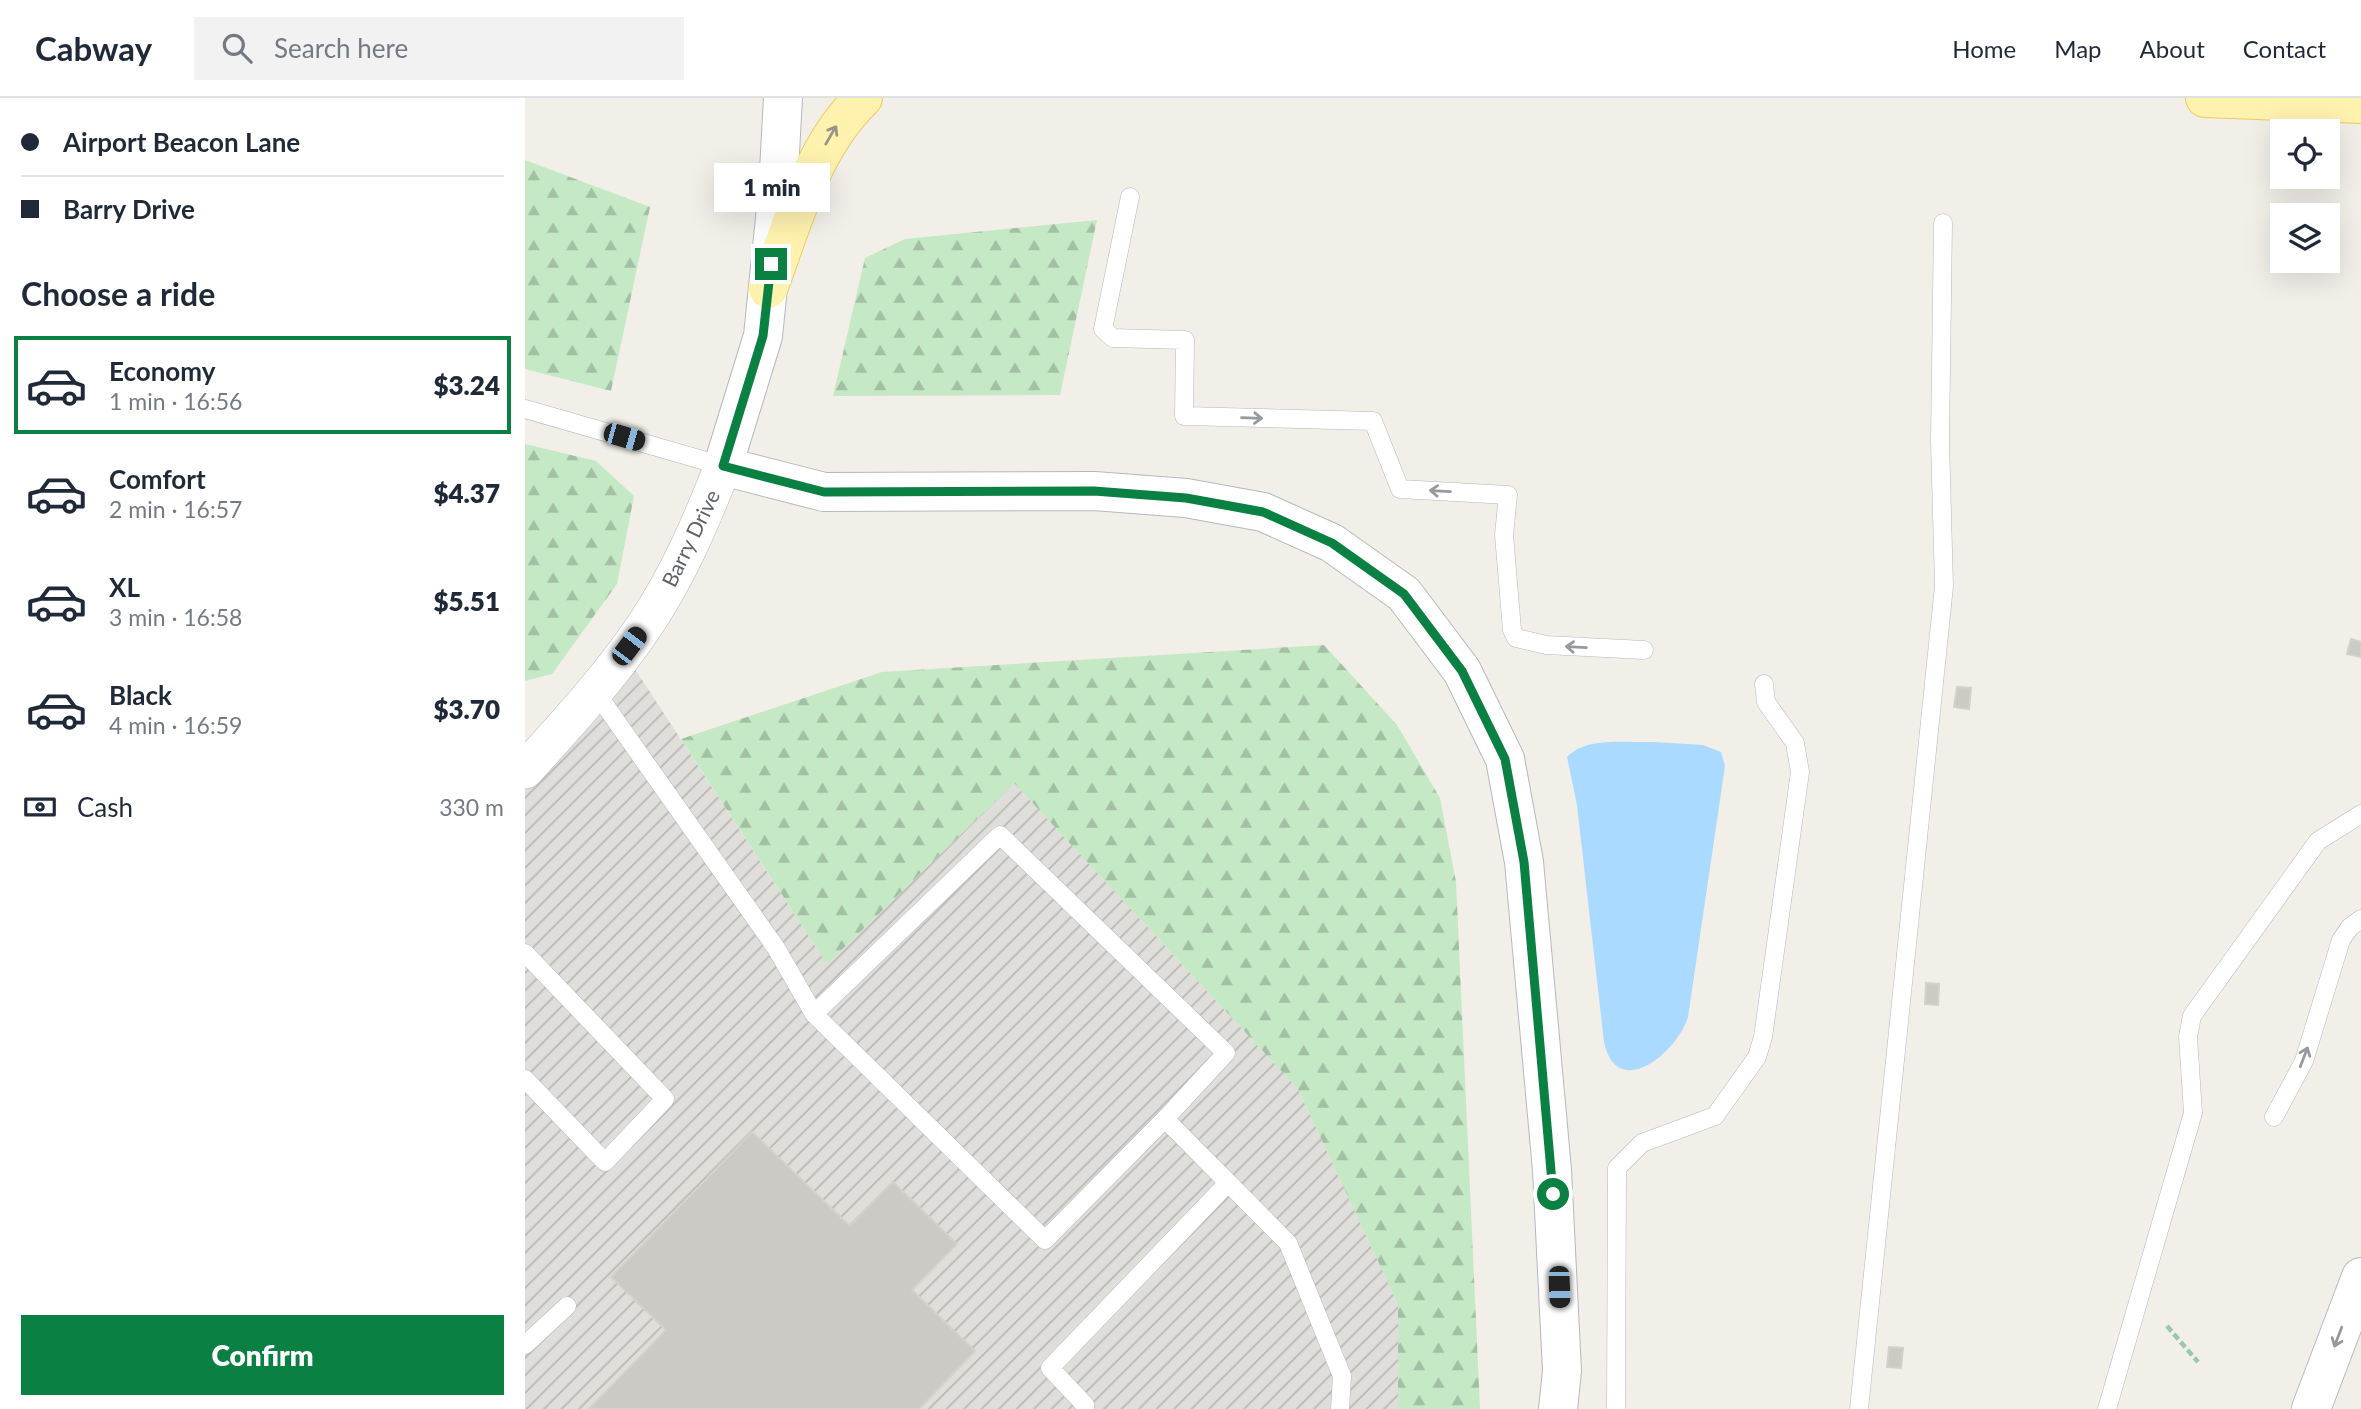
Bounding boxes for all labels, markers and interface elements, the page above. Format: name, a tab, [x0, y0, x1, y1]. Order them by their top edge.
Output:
search box	[194, 17, 684, 80]
text: Cabway	[35, 28, 152, 68]
icon: search	[218, 29, 256, 67]
text: Search here	[274, 32, 408, 64]
text: Home	[1952, 34, 2016, 63]
text: Map	[2054, 34, 2102, 63]
text: About	[2140, 34, 2205, 63]
text: Contact	[2243, 34, 2326, 63]
map controls	[2270, 119, 2340, 273]
button: locate	[2270, 119, 2340, 189]
text: Airport Beacon Lane	[63, 126, 300, 158]
one-way arrow	[825, 126, 839, 146]
callout: 1 min	[713, 162, 829, 212]
text: 1 min	[743, 173, 801, 201]
text: Barry Drive	[63, 193, 195, 225]
button: layers	[2270, 203, 2340, 273]
route end	[755, 248, 787, 280]
text: Choose a ride	[21, 274, 215, 313]
icon: car	[25, 354, 88, 417]
text: Economy	[109, 355, 215, 387]
text: $3.24	[433, 369, 500, 401]
text: 1 min · 16:56	[109, 387, 242, 415]
one-way arrow	[1241, 411, 1264, 425]
car	[601, 421, 648, 453]
icon: car	[25, 462, 88, 525]
text: Comfort	[109, 463, 206, 495]
text: $4.37	[433, 477, 500, 509]
street label: Barry Drive	[656, 485, 724, 591]
one-way arrow	[1429, 485, 1452, 498]
text: 2 min · 16:57	[109, 495, 242, 523]
icon: car	[25, 570, 88, 633]
text: XL	[109, 571, 140, 603]
text: $5.51	[433, 585, 500, 617]
text: 3 min · 16:58	[109, 603, 242, 631]
car	[608, 623, 651, 669]
one-way arrow	[1565, 640, 1588, 653]
icon: car	[25, 678, 88, 741]
text: Black	[109, 679, 172, 711]
text: $3.70	[433, 693, 500, 725]
text: 4 min · 16:59	[109, 711, 242, 739]
icon: cash	[21, 788, 59, 826]
text: Cash	[77, 791, 133, 823]
text: 330 m	[439, 793, 504, 821]
one-way arrow	[2299, 1046, 2312, 1068]
route start	[1537, 1178, 1569, 1210]
car	[1548, 1266, 1571, 1308]
button: Confirm	[21, 1315, 504, 1395]
one-way arrow	[2330, 1325, 2343, 1347]

